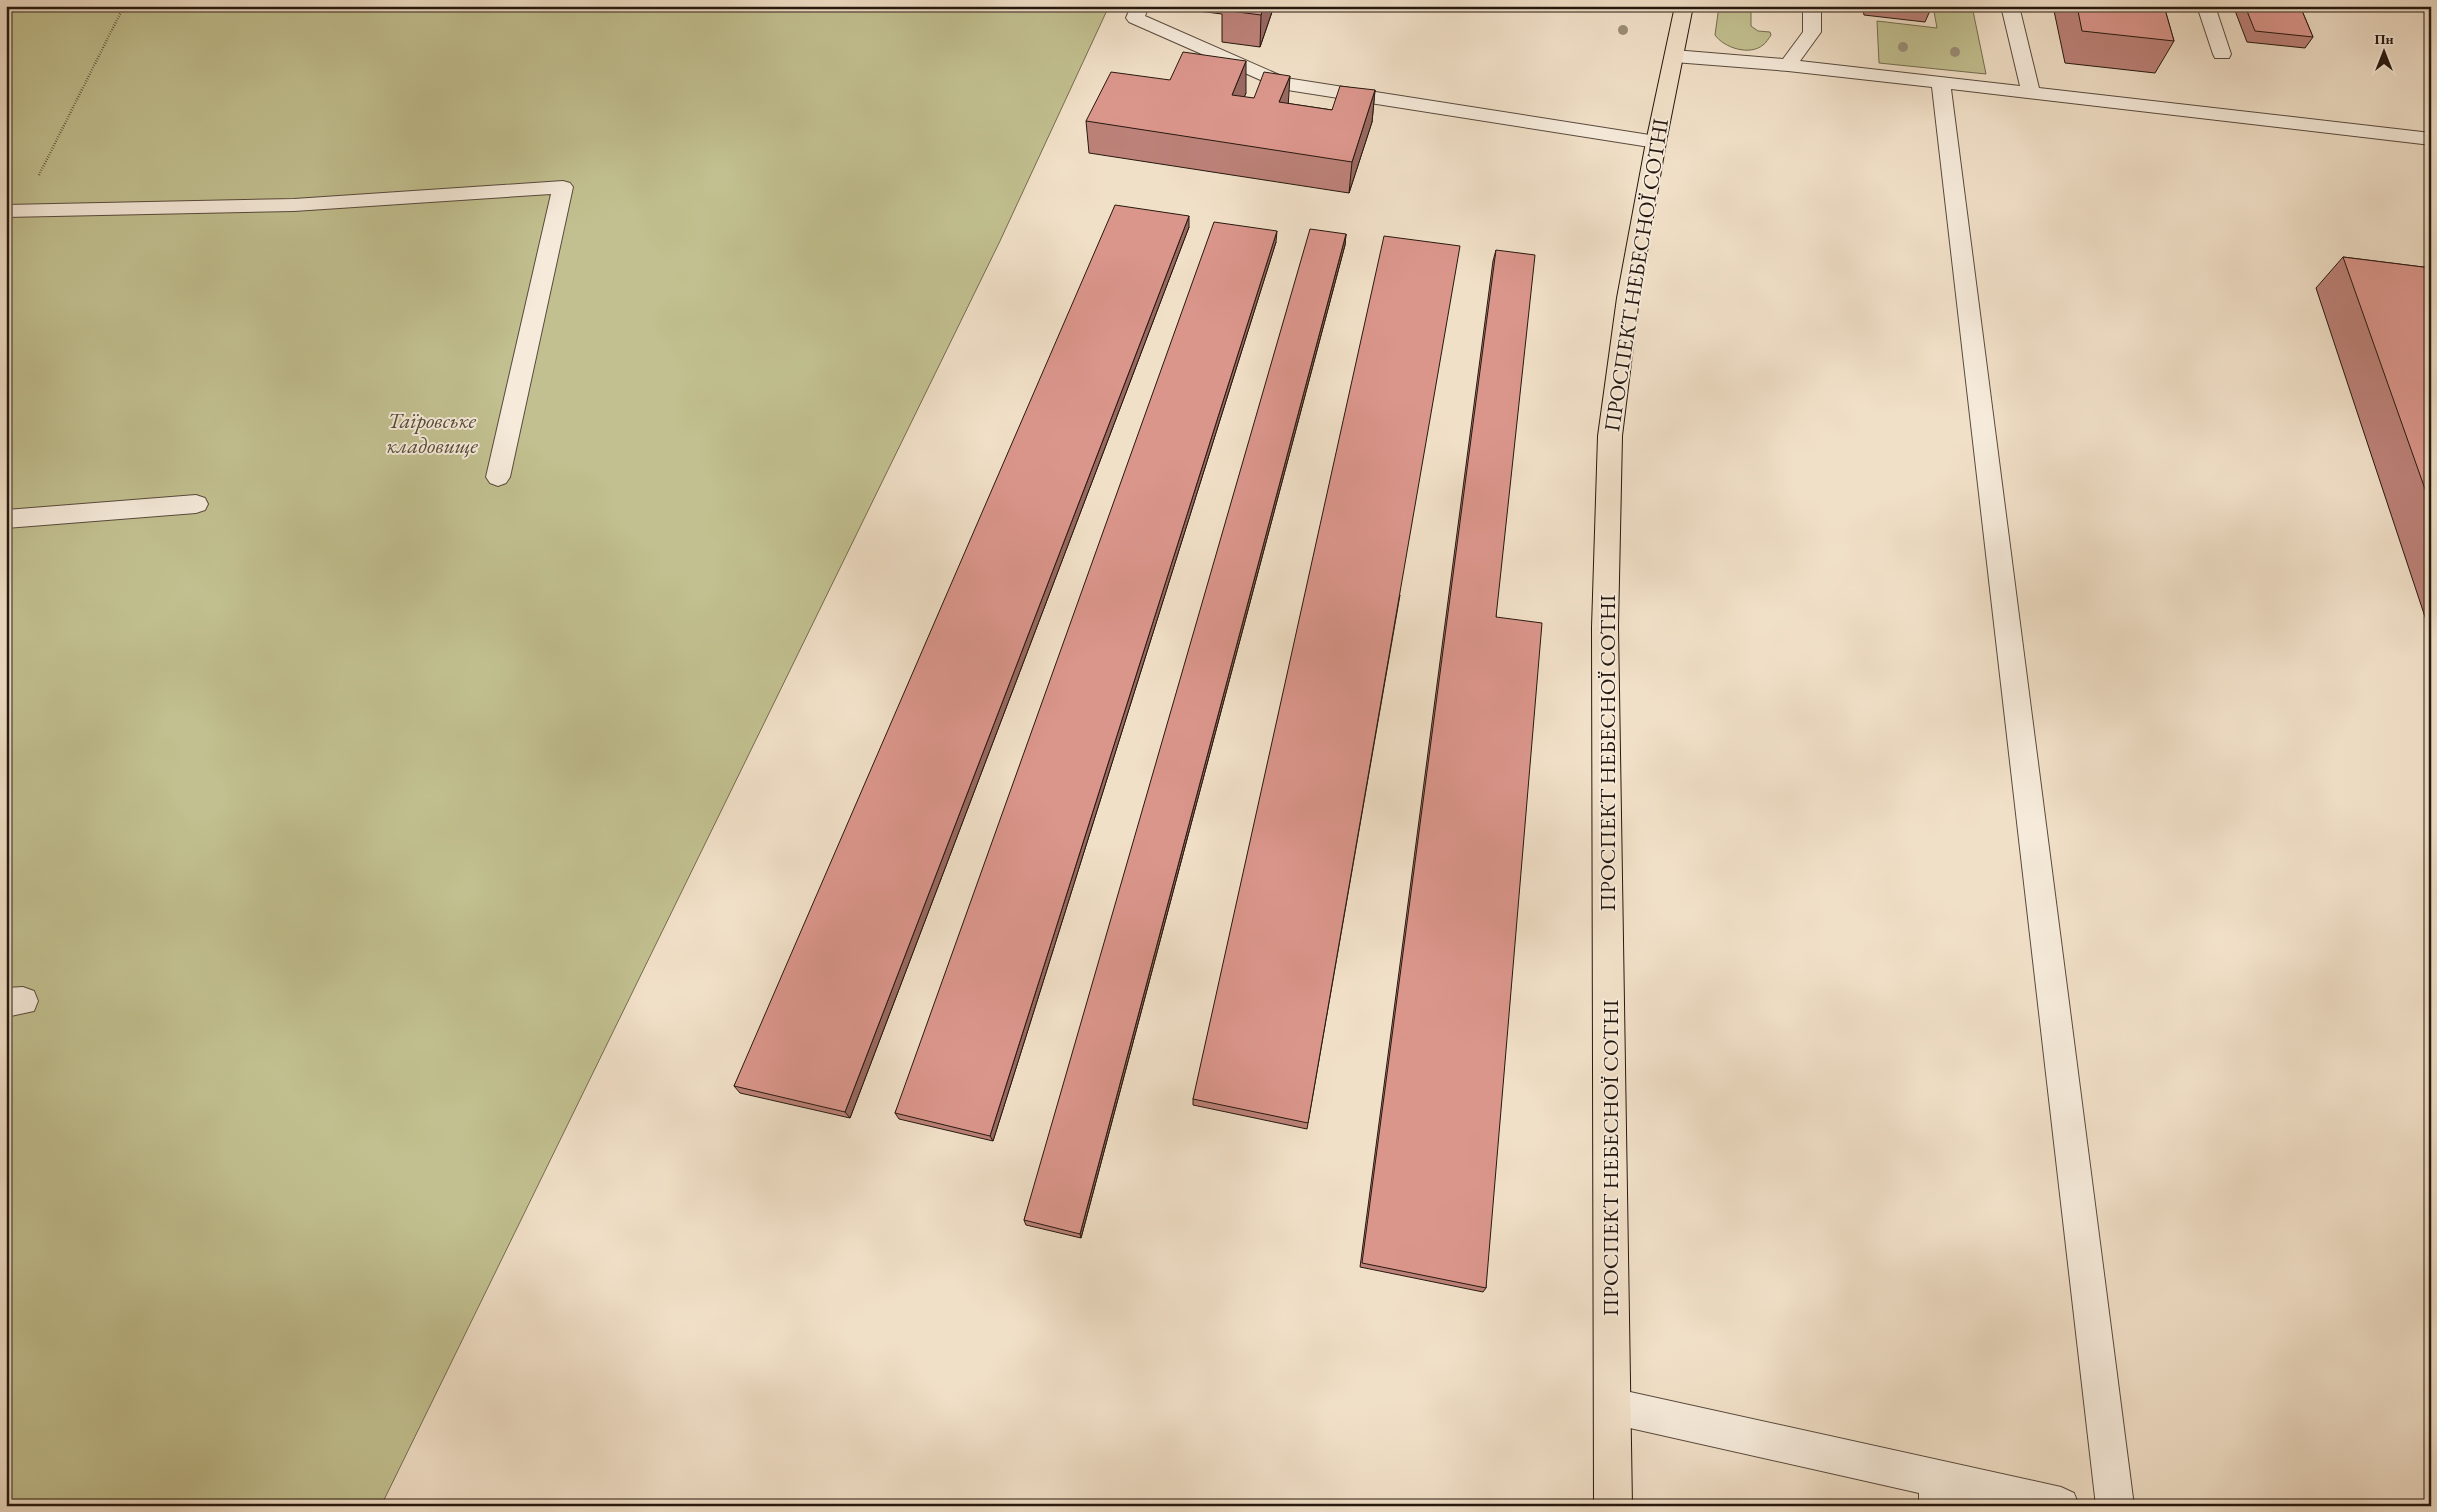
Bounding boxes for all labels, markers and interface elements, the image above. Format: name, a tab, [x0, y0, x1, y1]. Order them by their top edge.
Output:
north arrow	[2360, 28, 2410, 78]
text: Пн	[2374, 30, 2394, 48]
street label: ПРОСПЕКТ НЕБЕСНОЇ СОТНІ	[1597, 116, 1675, 434]
park label: Таїровське кладовище	[386, 406, 478, 460]
street label: ПРОСПЕКТ НЕБЕСНОЇ СОТНІ	[1593, 594, 1622, 911]
street label: ПРОСПЕКТ НЕБЕСНОЇ СОТНІ	[1596, 999, 1625, 1316]

